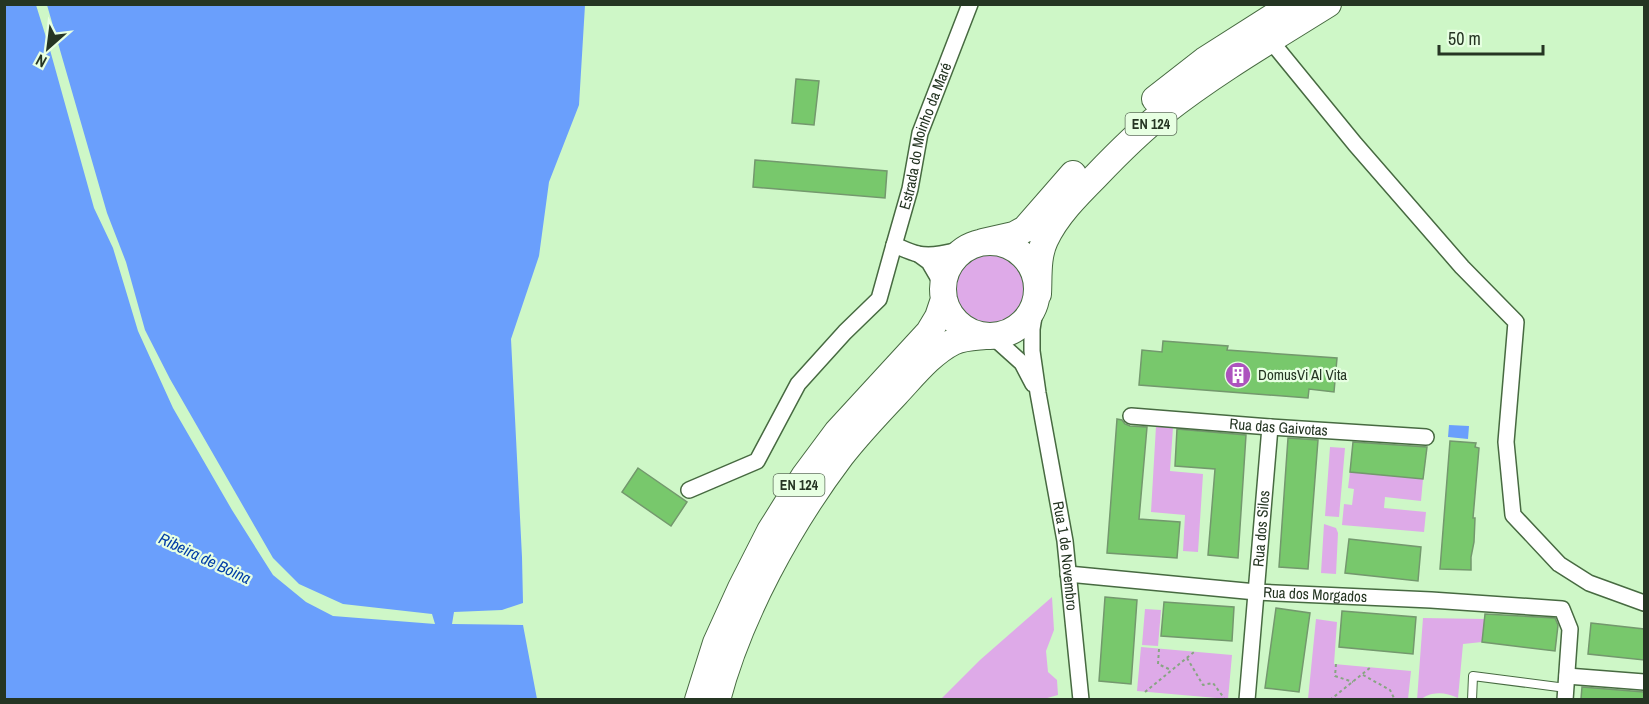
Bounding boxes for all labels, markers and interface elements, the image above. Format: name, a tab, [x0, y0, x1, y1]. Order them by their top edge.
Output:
north arrow	[18, 18, 78, 78]
scale bar	[1439, 18, 1542, 56]
text: 50 m	[1448, 26, 1481, 51]
text: N	[32, 49, 50, 73]
street label: Estrada do Moinho da Maré	[894, 59, 956, 212]
road number: EN 124	[1126, 113, 1176, 135]
building icon: DomusVi Al Vita	[1223, 360, 1253, 390]
place label: DomusVi Al Vita	[1258, 364, 1347, 385]
street label: Rua das Gaivotas	[1229, 413, 1328, 441]
road number: EN 124	[774, 474, 824, 496]
street label: Rua dos Silos	[1247, 489, 1275, 568]
street label: Rua 1 de Novembro	[1048, 499, 1083, 612]
water label: Ribeira de Boina	[155, 527, 255, 589]
street label: Rua dos Morgados	[1263, 581, 1368, 607]

